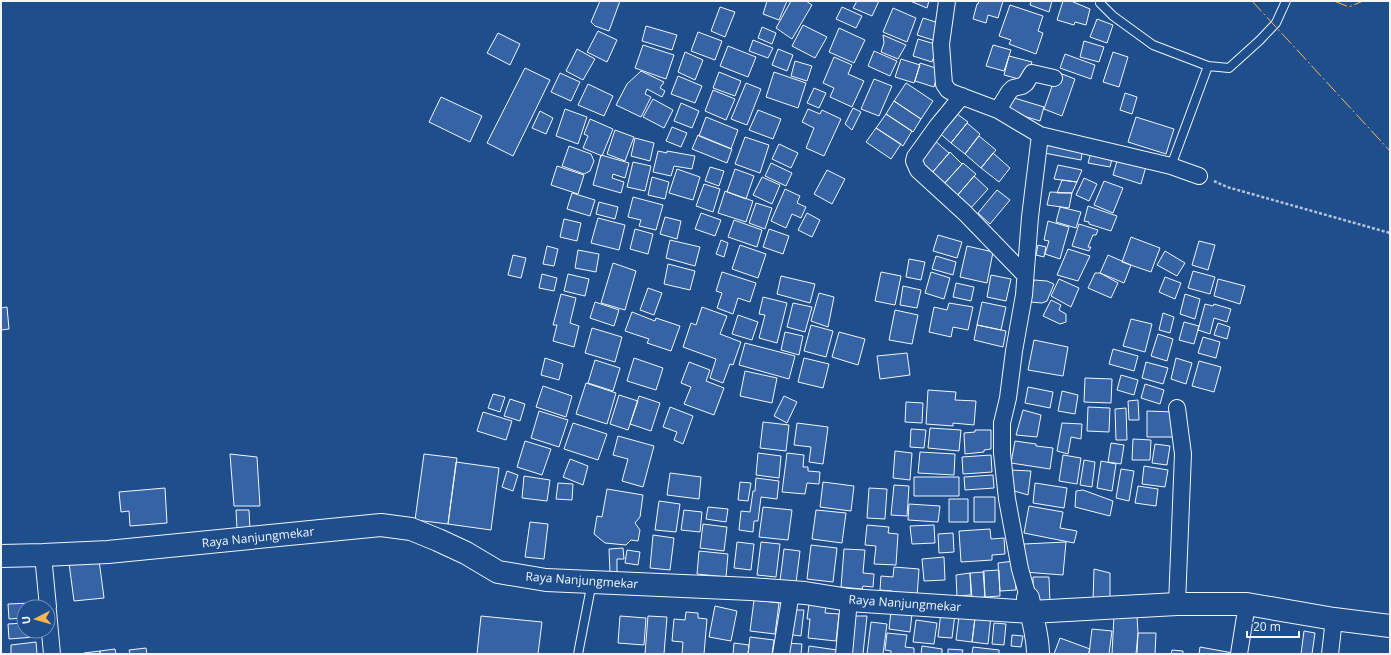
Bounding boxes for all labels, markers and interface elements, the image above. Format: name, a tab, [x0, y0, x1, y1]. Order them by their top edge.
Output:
street label: Raya Nanjungmekar	[201, 523, 315, 551]
street label: Raya Nanjungmekar	[525, 568, 639, 592]
street label: Raya Nanjungmekar	[848, 591, 962, 615]
north arrow	[16, 599, 56, 639]
scale bar	[1247, 613, 1299, 639]
text: U	[18, 615, 33, 625]
text: 20 m	[1253, 618, 1281, 635]

